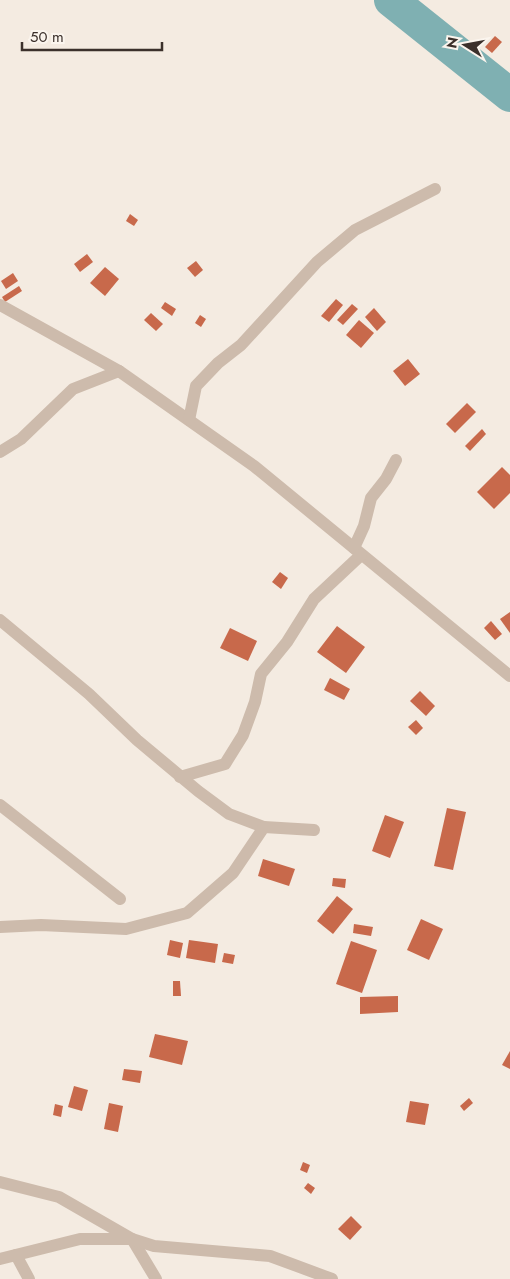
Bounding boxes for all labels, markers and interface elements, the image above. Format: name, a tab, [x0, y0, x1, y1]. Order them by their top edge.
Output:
scale bar	[22, 20, 162, 52]
north arrow	[440, 20, 490, 70]
text: 50 m	[30, 26, 64, 48]
text: N	[441, 35, 463, 50]

